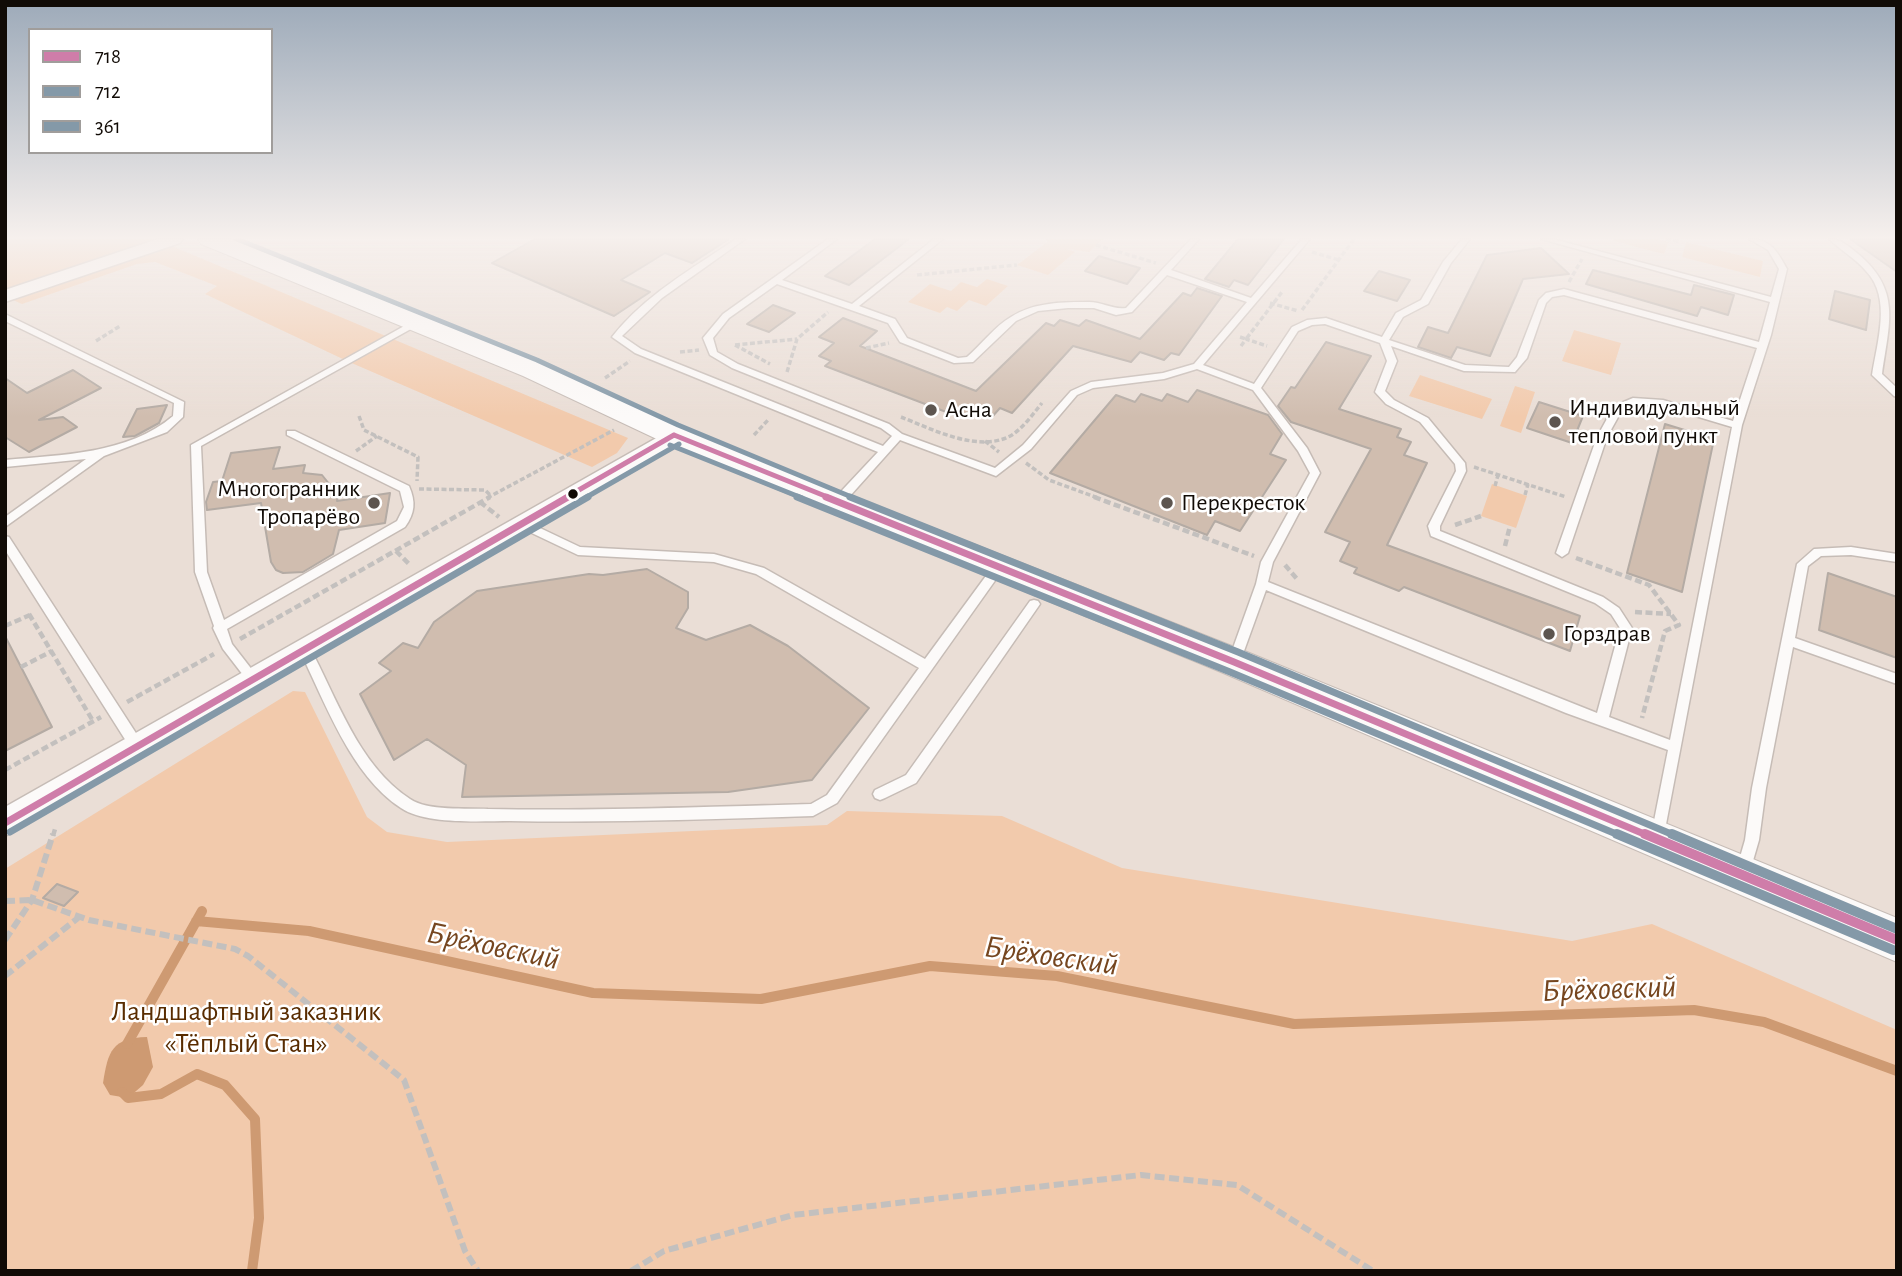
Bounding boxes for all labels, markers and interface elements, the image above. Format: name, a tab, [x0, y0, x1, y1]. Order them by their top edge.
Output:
legend	[28, 28, 273, 154]
text: 718	[95, 46, 121, 67]
text: 712	[95, 81, 121, 102]
text: 361	[95, 116, 121, 137]
place label: Индивидуальный тепловой пункт	[1569, 394, 1740, 450]
place label: Асна	[945, 396, 992, 424]
marker: Асна	[923, 402, 939, 418]
marker: Индивидуальный тепловой пункт	[1547, 414, 1563, 430]
place label: Многогранник Тропарёво	[217, 475, 360, 531]
unlabelled marker	[566, 487, 580, 501]
place label: Перекресток	[1181, 489, 1305, 517]
marker: Многогранник Тропарёво	[366, 495, 382, 511]
marker: Перекресток	[1159, 495, 1175, 511]
place label: Горздрав	[1563, 620, 1651, 648]
marker: Горздрав	[1541, 626, 1557, 642]
water label: Брёховский	[423, 913, 563, 979]
water label: Брёховский	[982, 928, 1120, 984]
water label: Брёховский	[1541, 967, 1677, 1011]
park label: Ландшафтный заказник «Тёплый Стан»	[111, 995, 381, 1061]

